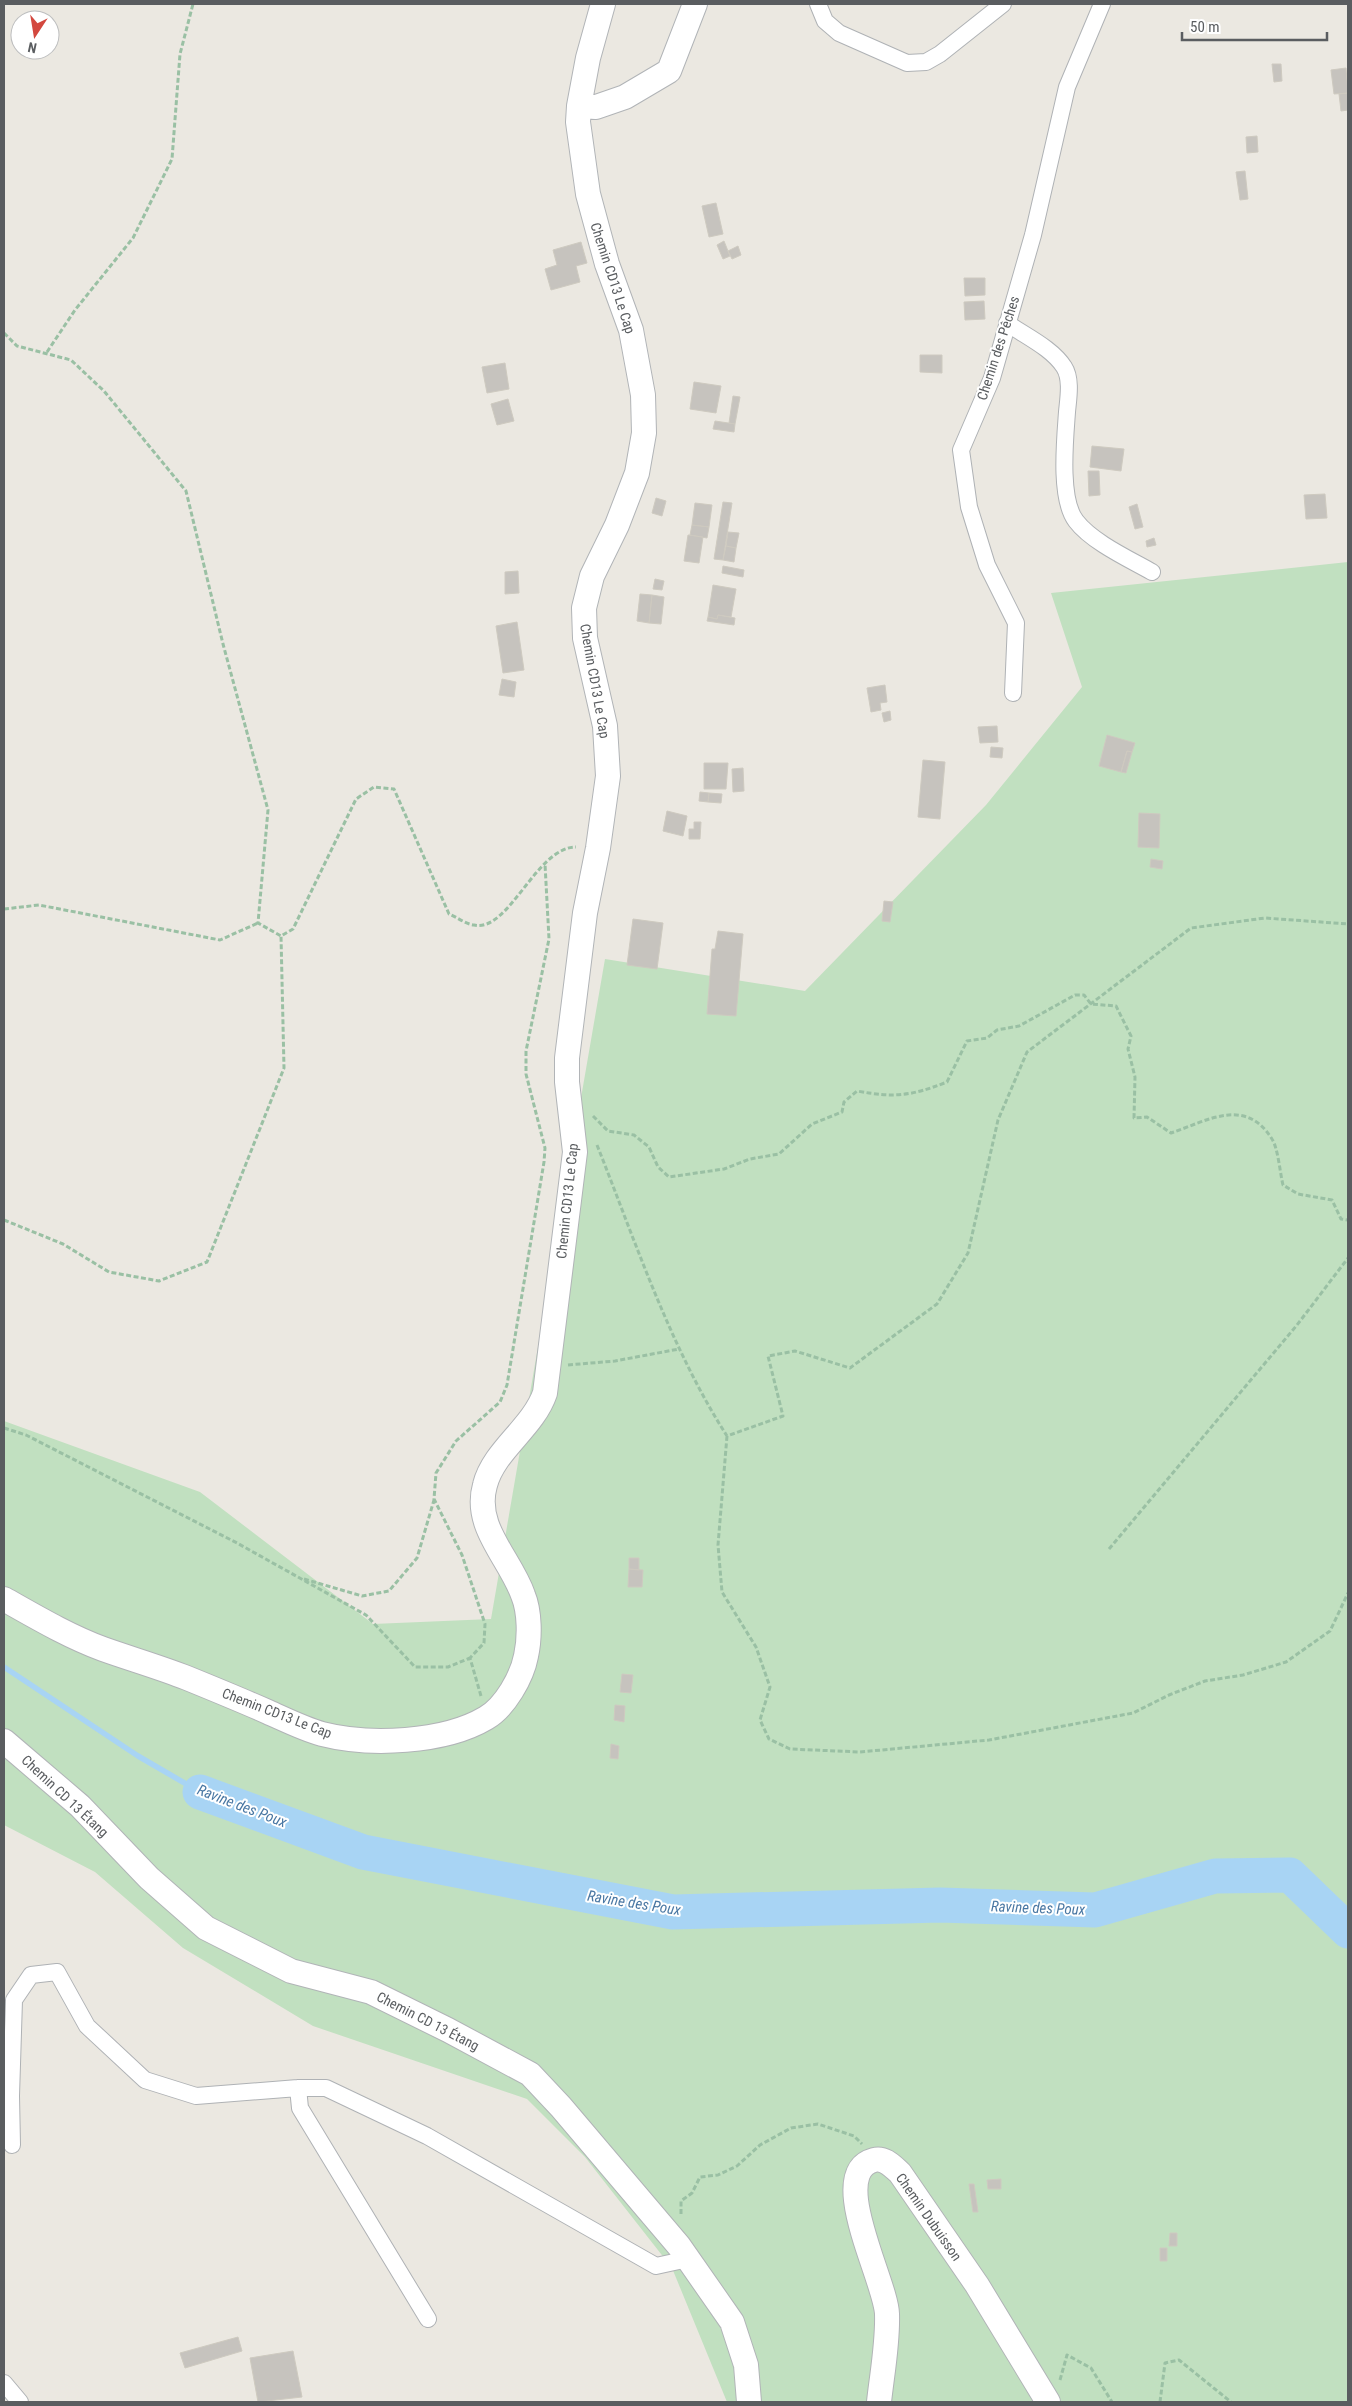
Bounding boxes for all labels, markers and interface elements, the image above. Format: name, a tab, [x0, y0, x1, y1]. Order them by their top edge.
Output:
north arrow	[10, 10, 60, 60]
scale bar	[1182, 10, 1327, 42]
text: 50 m	[1190, 18, 1220, 36]
text: N	[26, 39, 38, 56]
street label: Chemin CD13 Le Cap	[587, 220, 639, 336]
street label: Chemin des Pêches	[974, 294, 1022, 402]
street label: Chemin CD13 Le Cap	[577, 623, 613, 740]
street label: Chemin CD13 Le Cap	[553, 1142, 581, 1259]
street label: Chemin CD13 Le Cap	[220, 1685, 334, 1741]
street label: Chemin CD 13 Étang	[18, 1751, 112, 1840]
water label: Ravine des Poux	[195, 1781, 290, 1831]
water label: Ravine des Poux	[586, 1887, 683, 1919]
water label: Ravine des Poux	[991, 1897, 1086, 1919]
street label: Chemin CD 13 Étang	[374, 1987, 482, 2054]
street label: Chemin Dubuisson	[893, 2170, 965, 2264]

